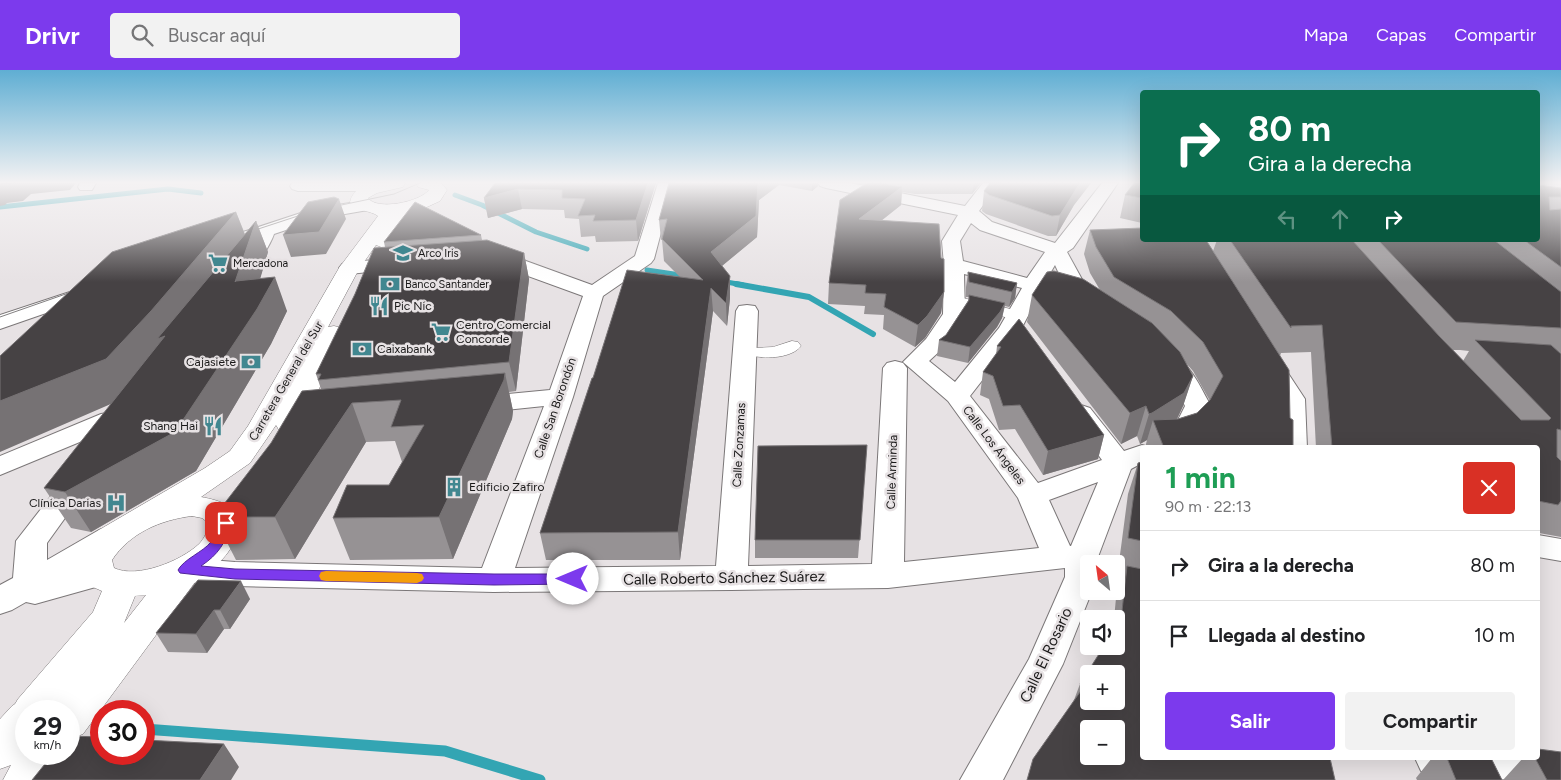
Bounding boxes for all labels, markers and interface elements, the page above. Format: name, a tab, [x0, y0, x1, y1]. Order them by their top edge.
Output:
search box	[110, 13, 460, 58]
text: Drivr	[25, 21, 80, 50]
icon: search	[128, 21, 156, 49]
text: Buscar aquí	[168, 24, 265, 47]
text: Mapa	[1304, 24, 1348, 46]
text: Capas	[1376, 24, 1426, 46]
text: Compartir	[1454, 24, 1536, 46]
text: 80 m	[1248, 108, 1331, 150]
icon: right	[1165, 110, 1230, 175]
text: Gira a la derecha	[1248, 150, 1412, 177]
icon: left	[1273, 205, 1301, 233]
icon: ahead	[1326, 205, 1354, 233]
icon: right	[1379, 205, 1407, 233]
school or university icon: Arco Iris	[392, 242, 414, 264]
place label: Arco Iris	[418, 247, 459, 260]
supermarket icon: Mercadona	[207, 252, 229, 274]
place label: Mercadona	[233, 257, 288, 270]
bank icon: Banco Santander	[379, 273, 401, 295]
place label: Banco Santander	[405, 278, 489, 291]
restaurant icon: Pic Nic	[368, 295, 390, 317]
place label: Pic Nic	[394, 299, 432, 313]
place label: Centro Comercial Concorde	[456, 318, 551, 346]
street label: Carretera General del Sur	[246, 319, 326, 443]
supermarket icon: Centro Comercial Concorde	[430, 321, 452, 343]
bank icon: Caixabank	[351, 338, 373, 360]
place label: Caixabank	[377, 342, 432, 356]
bank icon: Cajasiete	[240, 351, 262, 373]
place label: Cajasiete	[186, 355, 236, 369]
street label: Calle San Borondón	[531, 356, 579, 460]
street label: Calle Zonzamas	[730, 402, 748, 488]
street label: Calle Los Ángeles	[960, 403, 1028, 487]
restaurant icon: Shang Hai	[202, 415, 224, 437]
place label: Shang Hai	[143, 419, 198, 433]
street label: Calle Arminda	[884, 434, 900, 510]
text: 1 min	[1165, 459, 1236, 496]
button: close	[1463, 462, 1515, 514]
building icon: Edificio Zafiro	[443, 476, 465, 498]
place label: Edificio Zafiro	[469, 480, 544, 494]
hospital icon: Clínica Darias	[105, 492, 127, 514]
place label: Clínica Darias	[29, 496, 101, 510]
text: 90 m · 22:13	[1165, 497, 1251, 516]
pin	[205, 502, 247, 544]
icon: arrive	[212, 509, 240, 537]
position arrow	[546, 552, 598, 604]
icon: right	[1165, 552, 1193, 580]
text: Gira a la derecha	[1208, 554, 1354, 577]
text: 80 m	[1470, 554, 1515, 577]
north arrow	[1080, 555, 1125, 600]
map controls	[1080, 555, 1125, 765]
street label: Calle Roberto Sánchez Suárez	[623, 567, 825, 589]
street label: Calle El Rosario	[1016, 604, 1076, 705]
button: sound	[1080, 610, 1125, 655]
icon: arrive	[1165, 622, 1193, 650]
text: Llegada al destino	[1208, 624, 1365, 647]
text: 10 m	[1474, 624, 1515, 647]
button: +	[1080, 665, 1125, 710]
button: Salir	[1165, 692, 1335, 750]
button: Compartir	[1345, 692, 1515, 750]
speed limit sign: 30	[90, 700, 155, 765]
text: 29	[33, 711, 62, 741]
button: −	[1080, 720, 1125, 765]
text: km/h	[34, 738, 61, 752]

